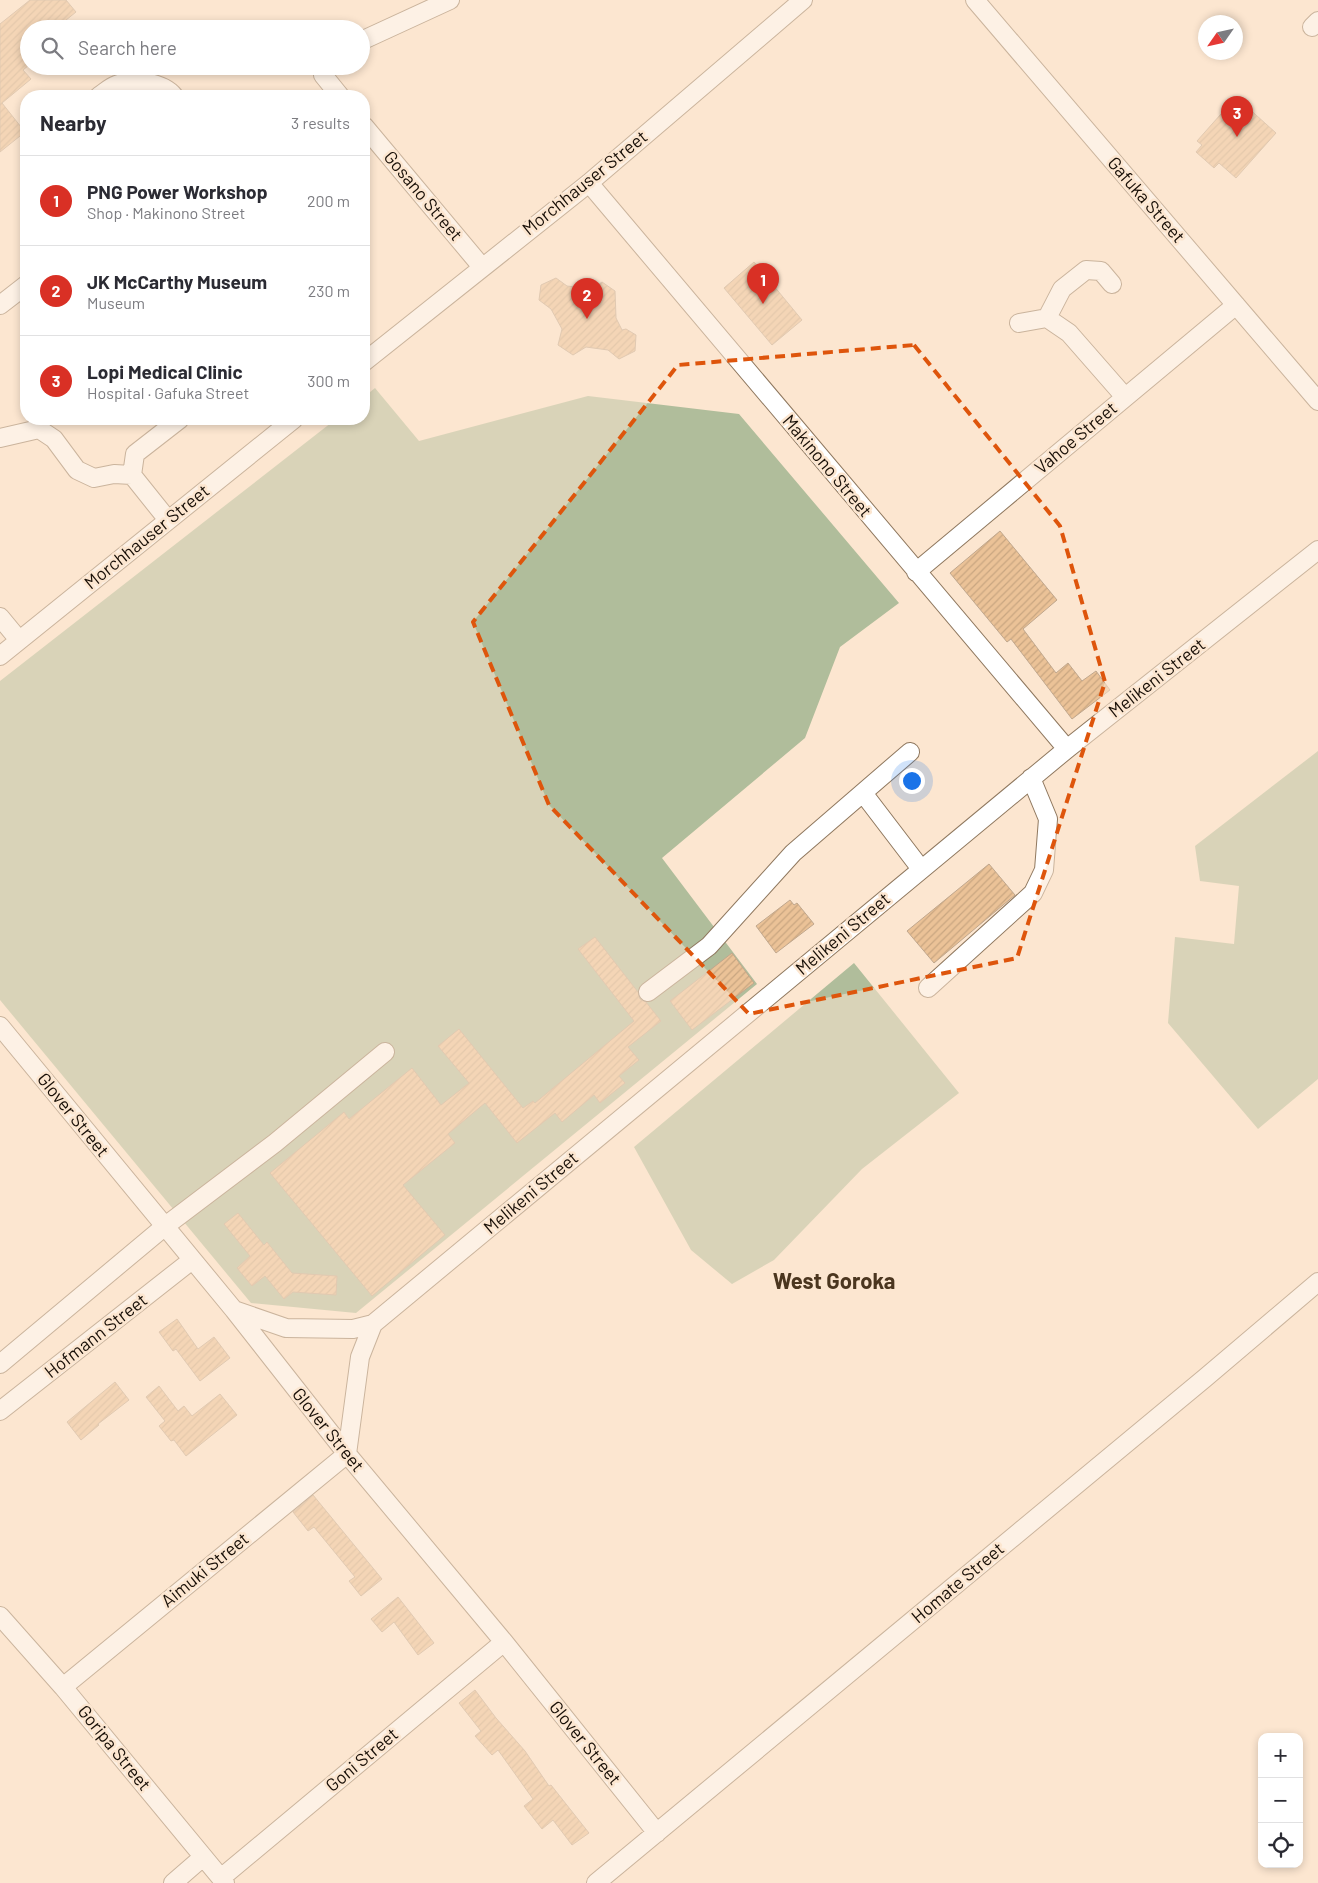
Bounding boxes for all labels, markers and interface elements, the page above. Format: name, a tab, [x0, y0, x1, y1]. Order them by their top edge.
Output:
north arrow	[1198, 15, 1243, 60]
search box	[20, 20, 370, 75]
icon: search	[38, 34, 66, 62]
text: Search here	[78, 36, 177, 59]
pin: 3	[1221, 96, 1253, 137]
text: Nearby	[40, 110, 106, 135]
text: 3 results	[291, 113, 350, 132]
street label: Morchhauser Street	[517, 125, 651, 239]
street label: Gosano Street	[380, 146, 468, 245]
street label: Gafuka Street	[1103, 152, 1190, 247]
text: PNG Power Workshop	[87, 180, 267, 203]
text: 1	[53, 191, 59, 210]
text: 200 m	[307, 191, 350, 210]
text: Shop · Makinono Street	[87, 203, 245, 222]
pin: 1	[747, 263, 779, 304]
text: JK McCarthy Museum	[87, 270, 267, 293]
pin: 2	[571, 278, 603, 319]
text: 2	[52, 281, 60, 300]
text: 230 m	[308, 281, 350, 300]
text: Museum	[87, 293, 145, 312]
text: Lopi Medical Clinic	[87, 360, 243, 383]
text: 3	[52, 371, 60, 390]
text: 300 m	[307, 371, 350, 390]
text: Hospital · Gafuka Street	[87, 383, 249, 402]
street label: Vahoe Street	[1030, 396, 1121, 478]
street label: Makinono Street	[778, 410, 877, 521]
street label: Morchhauser Street	[79, 479, 213, 593]
street label: Melikeni Street	[1104, 633, 1209, 722]
your location	[899, 768, 925, 794]
street label: Melikeni Street	[791, 887, 894, 979]
street label: Glover Street	[33, 1068, 114, 1161]
street label: Melikeni Street	[479, 1146, 582, 1238]
district label: West Goroka	[773, 1267, 895, 1293]
street label: Hofmann Street	[40, 1288, 151, 1382]
street label: Glover Street	[288, 1383, 369, 1476]
street label: Aimuki Street	[156, 1527, 253, 1611]
street label: Homate Street	[907, 1537, 1008, 1627]
street label: Glover Street	[545, 1696, 626, 1789]
street label: Goripa Street	[74, 1700, 156, 1795]
street label: Goni Street	[321, 1723, 402, 1796]
map controls	[1258, 1733, 1303, 1868]
button: +	[1258, 1733, 1303, 1778]
button: −	[1258, 1778, 1303, 1823]
button: locate	[1258, 1823, 1303, 1868]

